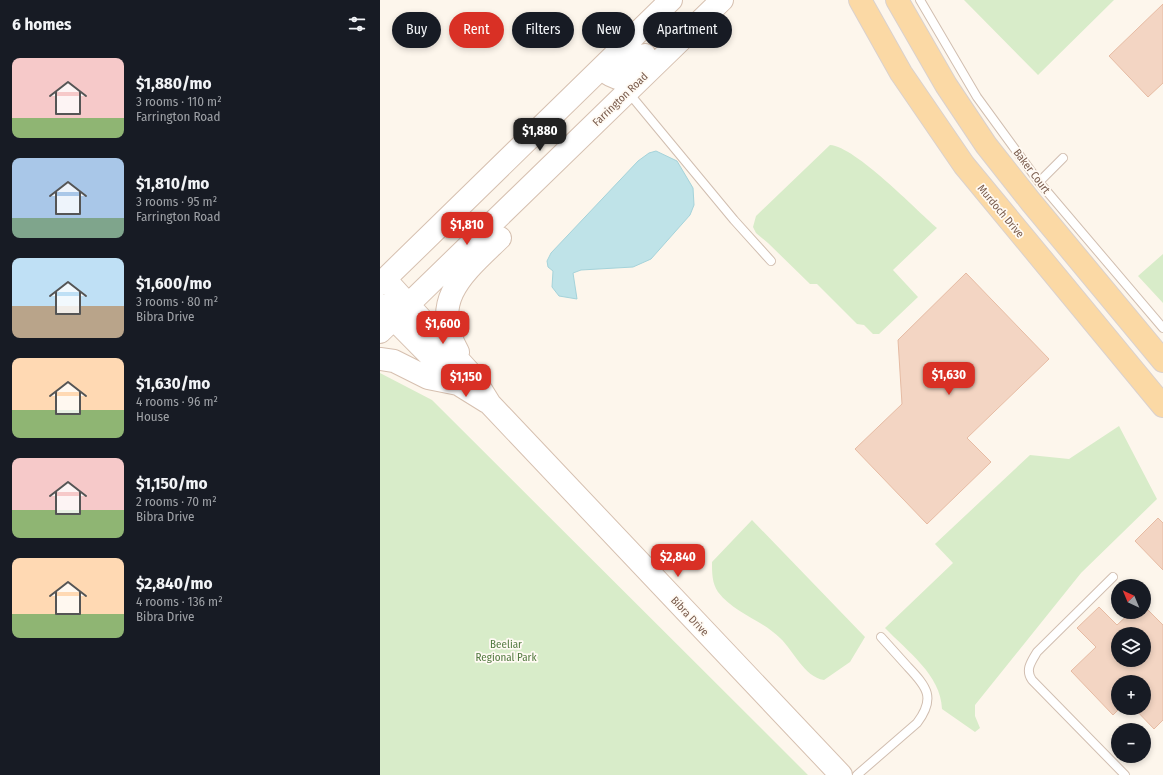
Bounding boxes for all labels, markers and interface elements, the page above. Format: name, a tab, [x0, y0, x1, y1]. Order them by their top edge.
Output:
chip: Buy	[392, 12, 441, 48]
chip: Rent	[449, 12, 504, 48]
chip: Filters	[512, 12, 574, 48]
chip: New	[582, 12, 635, 48]
chip: Apartment	[643, 12, 732, 48]
icon: filters	[346, 13, 368, 35]
text: 6 homes	[12, 14, 71, 35]
street label: Farrington Road	[590, 70, 651, 129]
text: $1,880/mo	[136, 73, 212, 94]
icon: home	[44, 74, 92, 122]
text: 3 rooms · 110 m²	[136, 94, 222, 109]
text: Farrington Road	[136, 109, 220, 124]
pin: $1,880	[507, 118, 573, 152]
text: $1,880	[522, 123, 558, 138]
street label: Baker Court	[1011, 146, 1053, 197]
text: $1,810/mo	[136, 173, 209, 194]
icon: home	[44, 174, 92, 222]
street label: Murdoch Drive	[975, 182, 1027, 240]
text: 3 rooms · 95 m²	[136, 194, 217, 209]
text: Farrington Road	[136, 209, 220, 224]
pin: $1,810	[434, 212, 500, 246]
text: $1,810	[450, 217, 484, 232]
text: $1,600/mo	[136, 273, 212, 294]
icon: home	[44, 274, 92, 322]
text: 3 rooms · 80 m²	[136, 294, 218, 309]
text: Bibra Drive	[136, 309, 194, 324]
pin: $1,600	[410, 311, 476, 345]
text: $1,600	[425, 316, 461, 331]
pin: $1,630	[916, 362, 982, 396]
pin: $1,150	[433, 364, 499, 398]
text: $1,630	[932, 367, 966, 382]
text: $1,150	[450, 369, 482, 384]
text: $1,630/mo	[136, 373, 210, 394]
icon: home	[44, 374, 92, 422]
text: 4 rooms · 96 m²	[136, 394, 218, 409]
text: House	[136, 409, 170, 424]
text: $1,150/mo	[136, 473, 208, 494]
icon: home	[44, 474, 92, 522]
text: 2 rooms · 70 m²	[136, 494, 217, 509]
text: Bibra Drive	[136, 509, 194, 524]
pin: $2,840	[645, 544, 711, 578]
text: $2,840	[660, 549, 696, 564]
text: $2,840/mo	[136, 573, 213, 594]
icon: home	[44, 574, 92, 622]
north arrow	[1111, 579, 1151, 619]
map controls	[1111, 579, 1151, 763]
text: 4 rooms · 136 m²	[136, 594, 223, 609]
street label: Bibra Drive	[668, 594, 711, 639]
text: Bibra Drive	[136, 609, 194, 624]
button: layers	[1111, 627, 1151, 667]
park label: Beeliar Regional Park	[475, 638, 537, 664]
button: +	[1111, 675, 1151, 715]
button: −	[1111, 723, 1151, 763]

